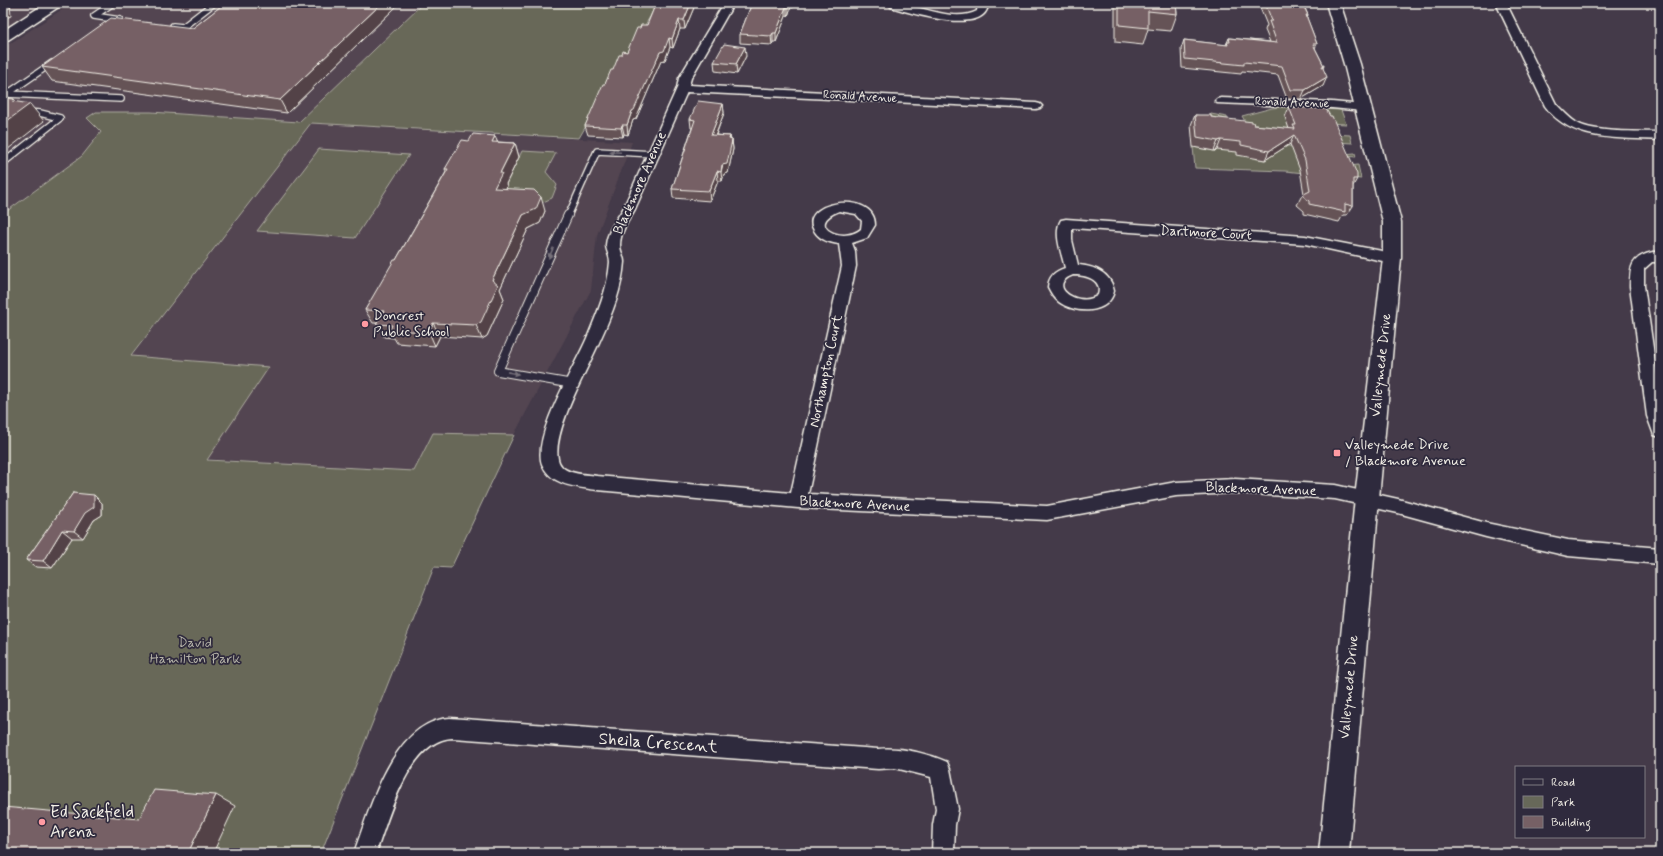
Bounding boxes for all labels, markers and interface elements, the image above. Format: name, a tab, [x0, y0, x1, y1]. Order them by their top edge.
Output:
street label: Ronald Avenue	[822, 87, 898, 107]
street label: Ronald Avenue	[1255, 94, 1330, 112]
street label: Blackmore Avenue	[609, 129, 671, 237]
one-way arrow	[608, 149, 621, 155]
street label: Dartmore Court	[1159, 222, 1253, 244]
one-way arrow	[548, 248, 554, 259]
place label: Doncrest Public School	[373, 307, 450, 341]
street label: Northampton Court	[805, 312, 847, 429]
street label: Valleymede Drive	[1367, 312, 1395, 418]
marker: Doncrest Public School	[360, 319, 370, 329]
one-way arrow	[507, 371, 519, 377]
place label: Valleymede Drive / Blackmore Avenue	[1345, 436, 1466, 470]
marker: Valleymede Drive / Blackmore Avenue	[1332, 448, 1342, 458]
street label: Blackmore Avenue	[1205, 478, 1317, 500]
street label: Blackmore Avenue	[799, 492, 911, 516]
park label: David Hamilton Park	[150, 634, 240, 668]
street label: Valleymede Drive	[1335, 634, 1363, 740]
street label: Sheila Crescent	[598, 728, 718, 758]
legend	[1515, 766, 1645, 838]
text: Road	[1551, 775, 1575, 791]
text: Park	[1551, 795, 1575, 811]
place label: Ed Sackfield Arena	[50, 801, 134, 843]
text: Building	[1551, 815, 1591, 832]
marker: Ed Sackfield Arena	[37, 817, 47, 827]

